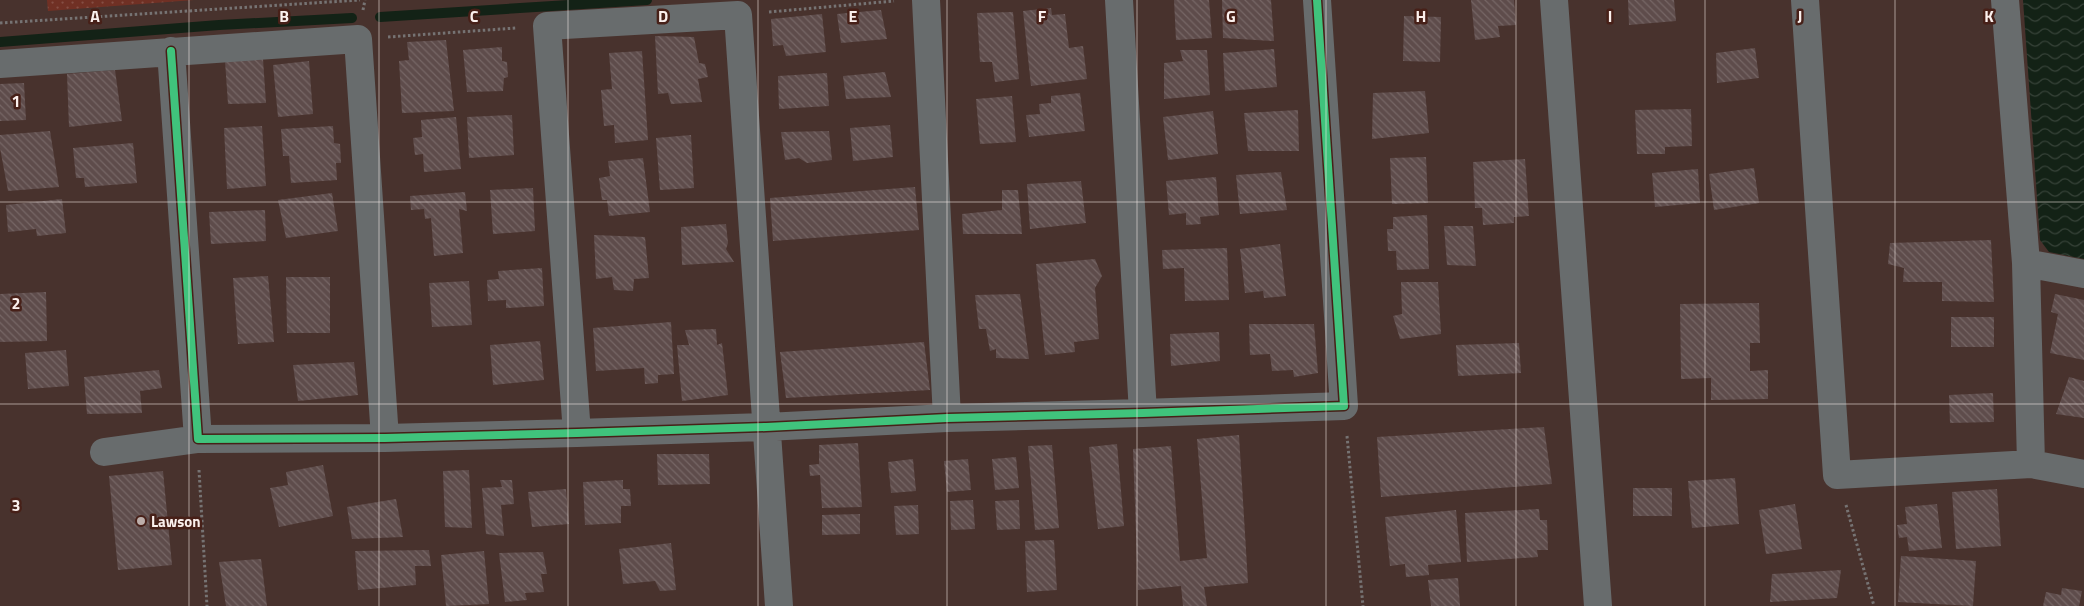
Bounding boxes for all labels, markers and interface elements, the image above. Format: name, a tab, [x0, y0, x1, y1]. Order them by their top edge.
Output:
text: A	[90, 4, 100, 28]
text: B	[279, 4, 289, 28]
text: C	[470, 4, 479, 28]
text: D	[658, 4, 668, 28]
text: E	[849, 4, 858, 28]
text: F	[1038, 4, 1047, 28]
text: G	[1226, 4, 1236, 28]
text: H	[1416, 4, 1426, 28]
text: I	[1608, 4, 1612, 28]
text: J	[1798, 4, 1802, 28]
text: K	[1984, 4, 1994, 28]
text: 1	[12, 89, 20, 113]
text: 2	[12, 291, 20, 315]
text: 3	[12, 493, 20, 517]
place label: Lawson	[151, 510, 201, 533]
marker: Lawson	[135, 515, 147, 527]

